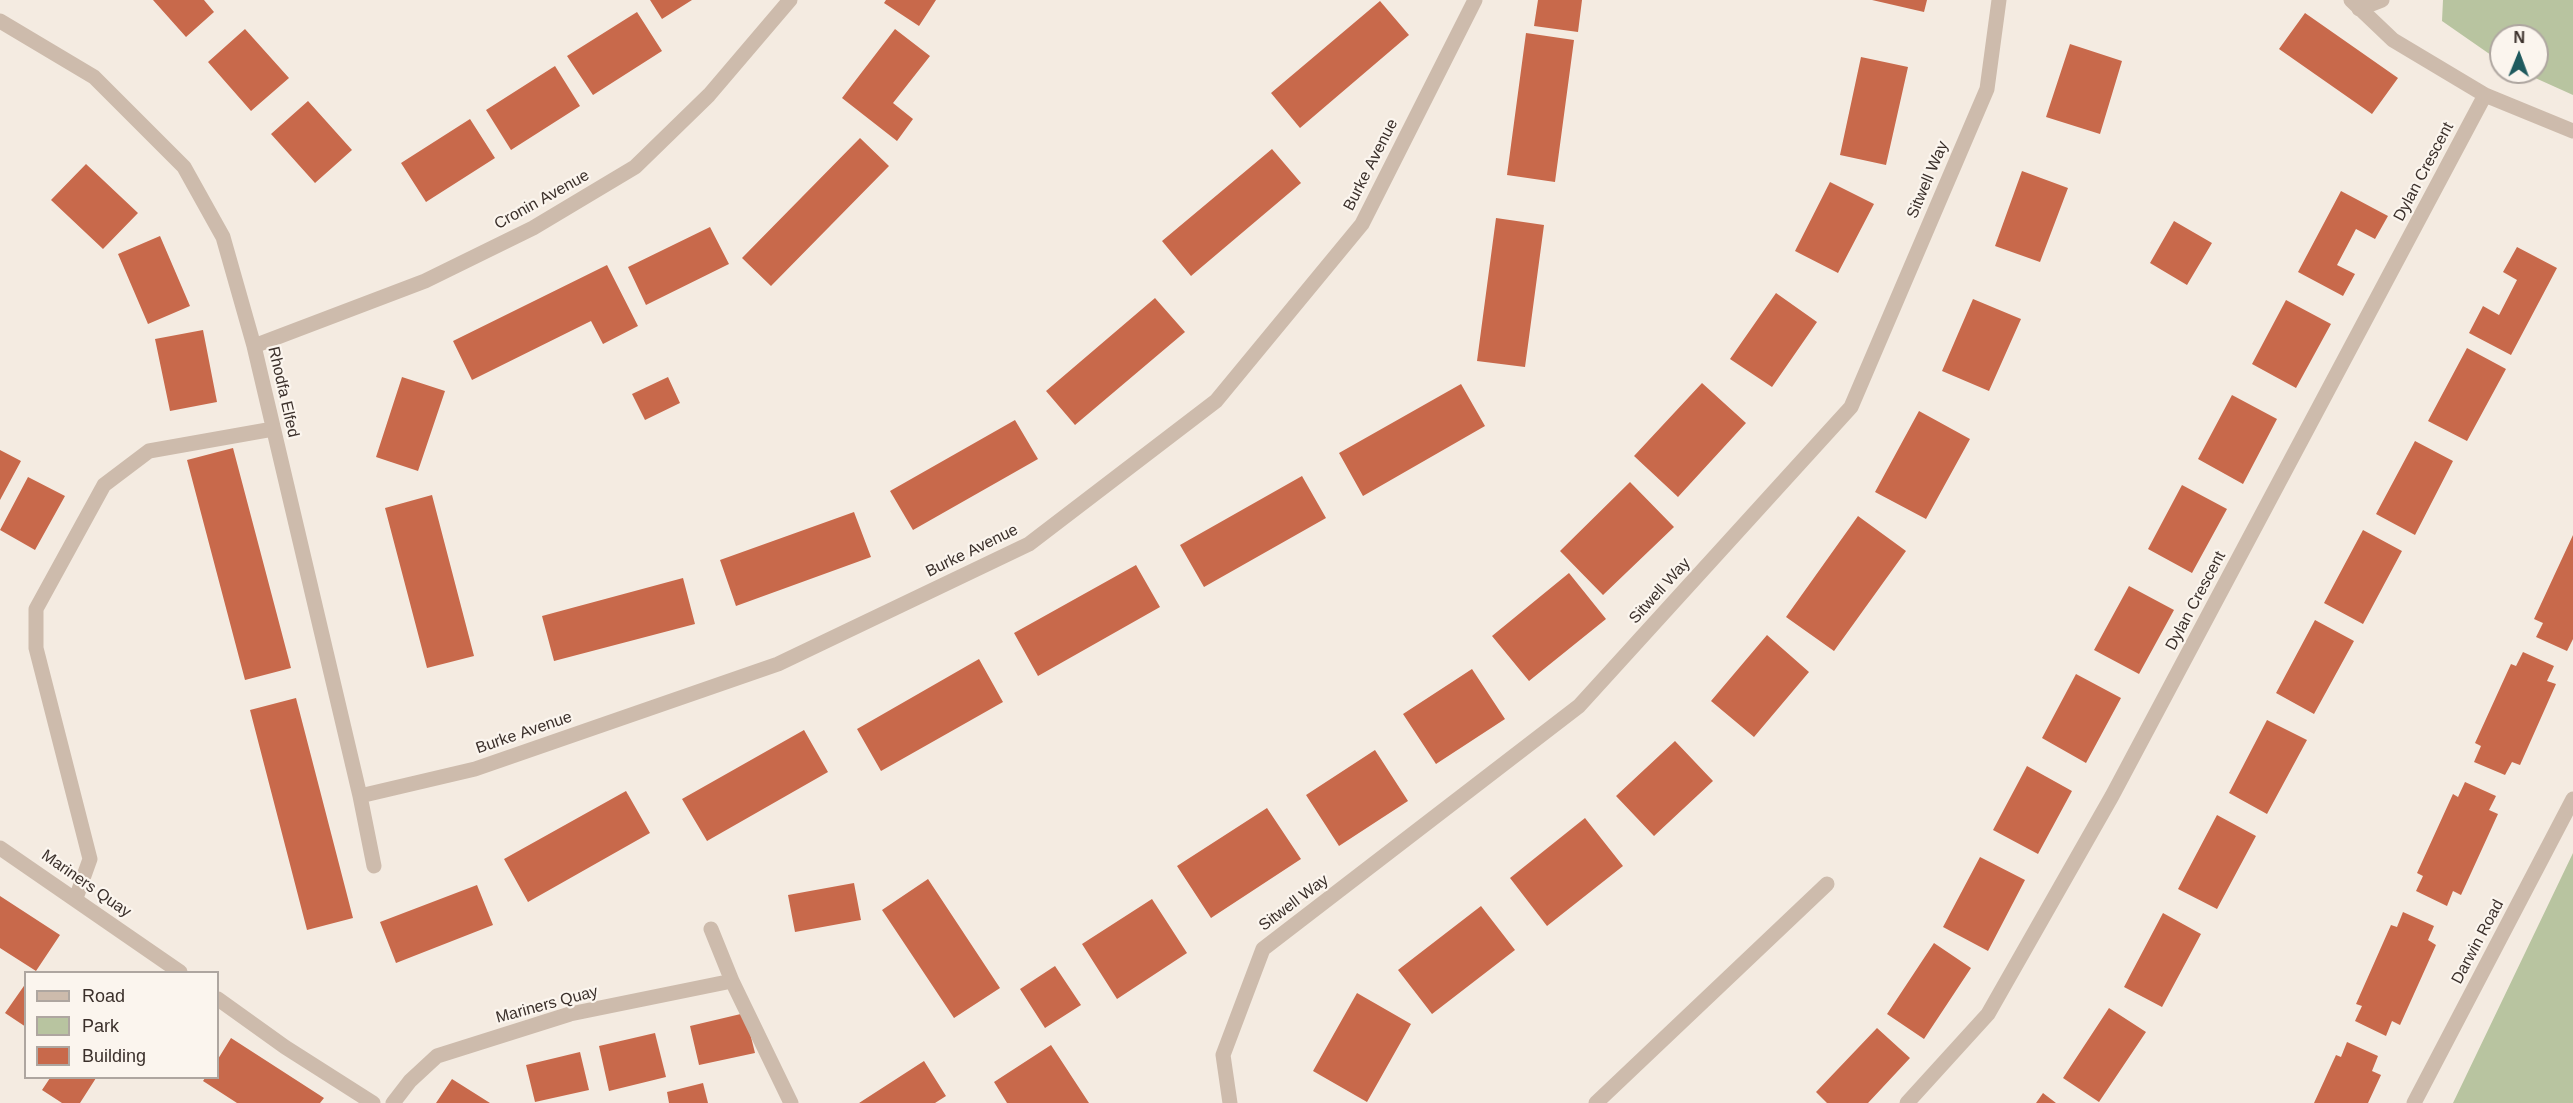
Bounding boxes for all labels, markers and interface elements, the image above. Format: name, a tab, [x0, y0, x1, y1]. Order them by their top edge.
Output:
north arrow	[2489, 24, 2549, 84]
text: N	[2513, 29, 2525, 46]
street label: Burke Avenue	[1340, 116, 1402, 214]
street label: Dylan Crescent	[2390, 119, 2458, 225]
street label: Sitwell Way	[1903, 138, 1953, 222]
street label: Cronin Avenue	[491, 166, 593, 234]
street label: Rhodfa Elfed	[263, 345, 303, 439]
street label: Burke Avenue	[923, 520, 1021, 582]
street label: Dylan Crescent	[2162, 548, 2230, 654]
street label: Sitwell Way	[1625, 554, 1695, 628]
street label: Burke Avenue	[473, 708, 575, 758]
street label: Mariners Quay	[38, 846, 134, 922]
street label: Sitwell Way	[1255, 871, 1333, 935]
street label: Darwin Road	[2448, 897, 2508, 987]
legend	[24, 971, 219, 1079]
street label: Mariners Quay	[494, 982, 600, 1028]
text: Road	[82, 986, 125, 1006]
text: Park	[82, 1016, 119, 1036]
text: Building	[82, 1046, 146, 1066]

